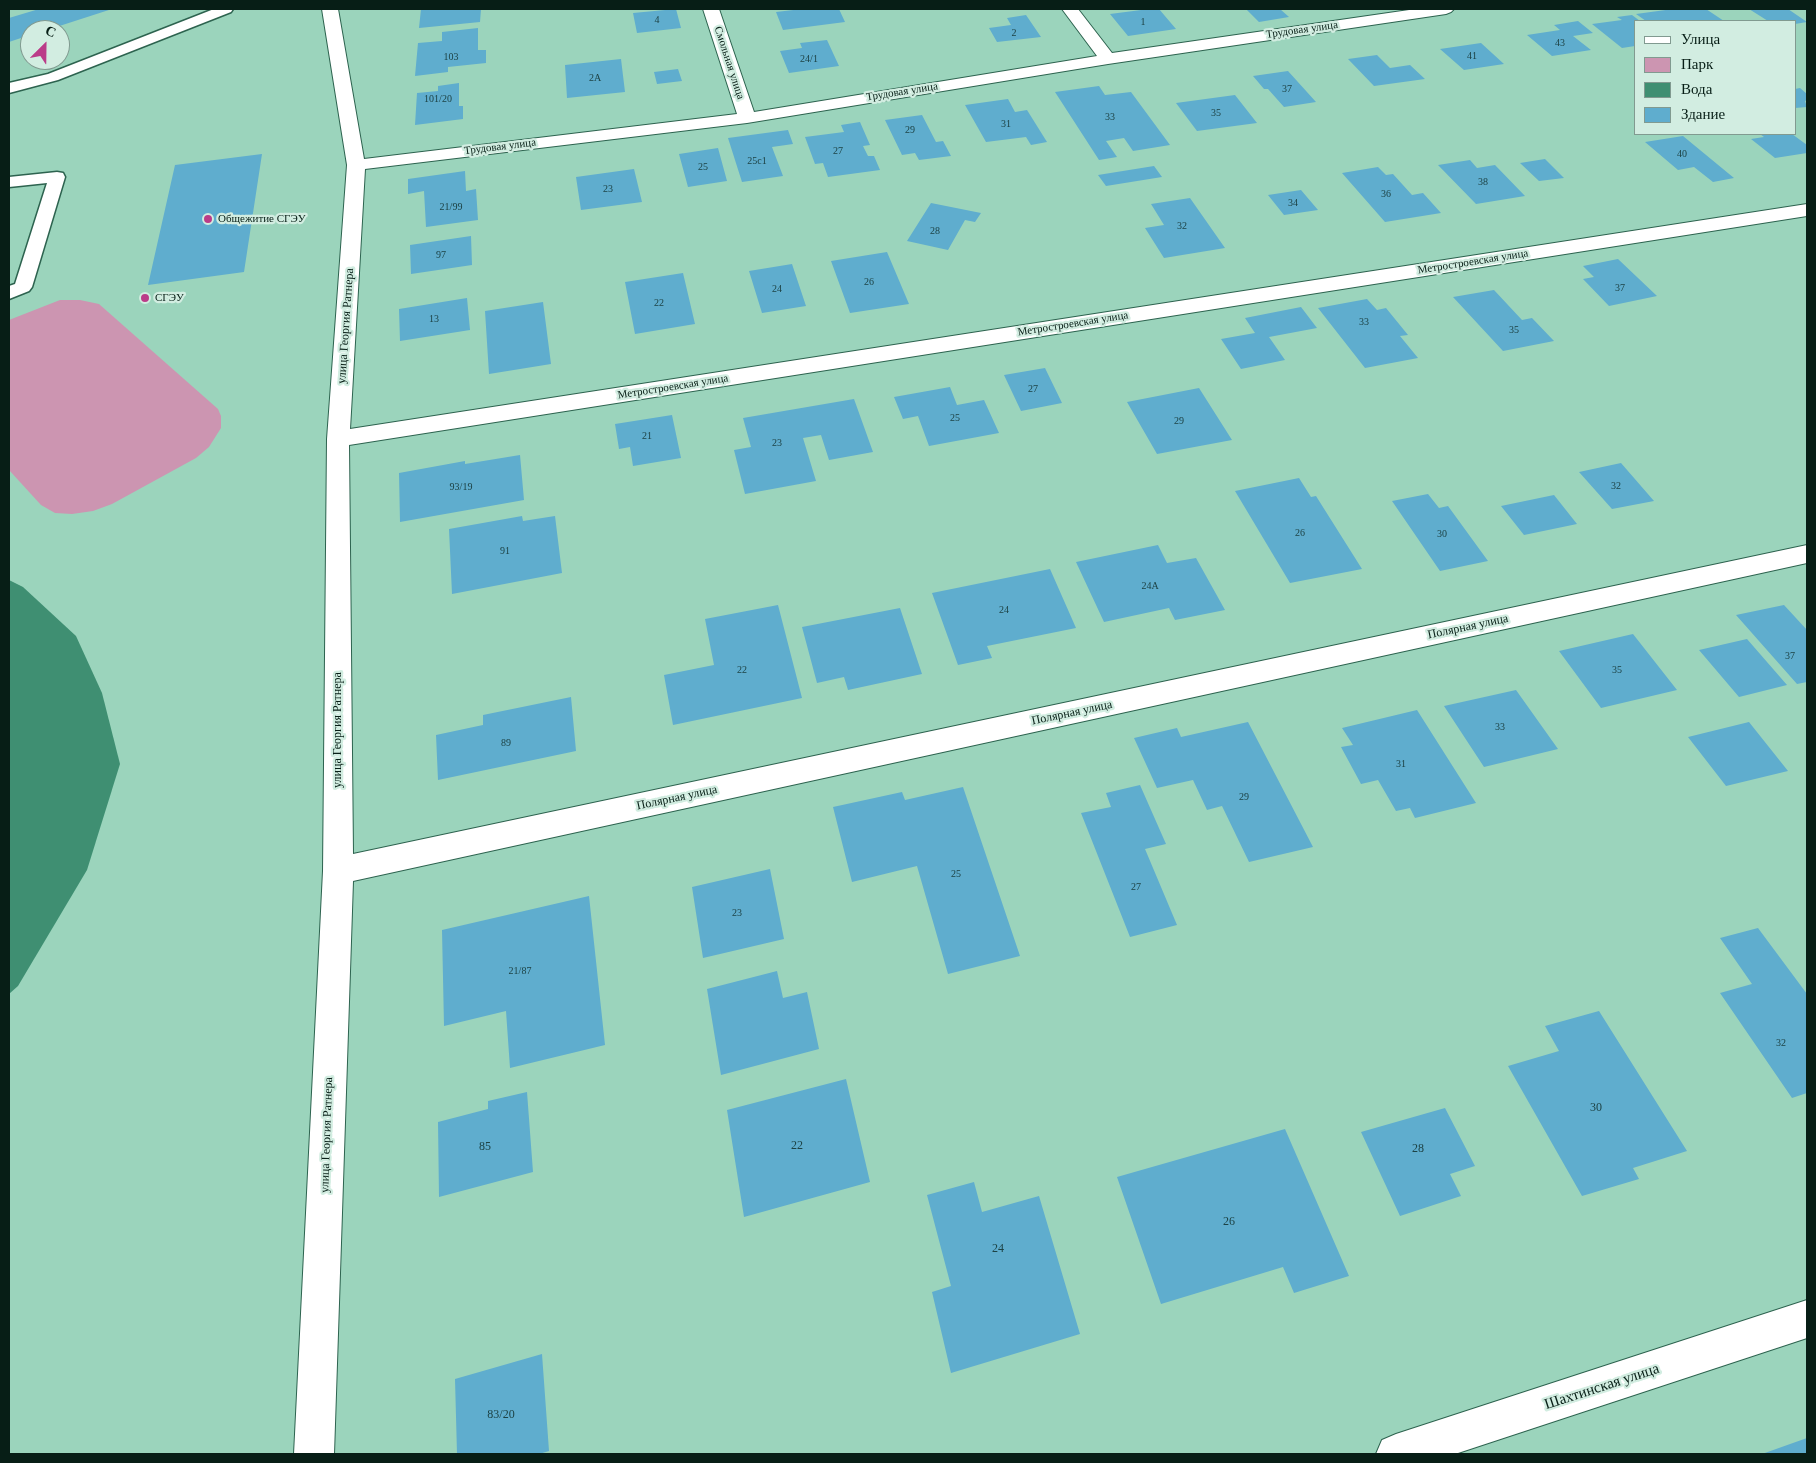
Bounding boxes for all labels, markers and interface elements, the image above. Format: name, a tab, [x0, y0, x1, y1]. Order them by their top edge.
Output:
house number: 4	[654, 14, 660, 26]
house number: 1	[1140, 16, 1146, 28]
street label: Трудовая улица	[1265, 18, 1339, 42]
north arrow	[20, 20, 70, 70]
legend	[1634, 20, 1796, 135]
text: С	[43, 23, 58, 41]
street label: Смольная улица	[711, 25, 747, 101]
house number: 2	[1012, 27, 1016, 39]
text: Улица	[1681, 31, 1720, 47]
house number: 43	[1555, 37, 1565, 49]
house number: 41	[1467, 50, 1477, 62]
house number: 103	[444, 51, 458, 63]
house number: 24/1	[800, 53, 818, 65]
text: Парк	[1681, 56, 1713, 72]
house number: 2А	[589, 72, 601, 84]
street label: Трудовая улица	[865, 80, 939, 104]
text: Вода	[1681, 81, 1712, 97]
house number: 37	[1282, 83, 1292, 95]
house number: 101/20	[424, 93, 452, 105]
text: Здание	[1681, 106, 1725, 122]
house number: 35	[1211, 107, 1221, 119]
house number: 33	[1105, 111, 1115, 123]
house number: 31	[1001, 118, 1011, 130]
house number: 29	[905, 124, 915, 136]
street label: Трудовая улица	[463, 136, 537, 158]
house number: 27	[833, 145, 843, 157]
house number: 40	[1677, 148, 1687, 160]
house number: 25с1	[747, 155, 767, 167]
house number: 25	[698, 161, 708, 173]
house number: 38	[1478, 176, 1488, 188]
house number: 23	[603, 183, 613, 195]
house number: 36	[1381, 188, 1391, 200]
house number: 34	[1288, 197, 1298, 209]
house number: 21/99	[440, 201, 462, 213]
place label: Общежитие СГЭУ	[218, 212, 305, 226]
marker: Общежитие СГЭУ	[202, 213, 214, 225]
house number: 32	[1177, 220, 1187, 232]
house number: 28	[930, 225, 940, 237]
street label: Метростроевская улица	[1417, 247, 1529, 277]
house number: 97	[436, 249, 446, 261]
street label: улица Георгия Ратнера	[335, 268, 357, 384]
house number: 26	[864, 276, 874, 288]
house number: 37	[1615, 282, 1625, 294]
house number: 24	[772, 283, 782, 295]
place label: СГЭУ	[155, 291, 184, 305]
marker: СГЭУ	[139, 292, 151, 304]
house number: 22	[654, 297, 664, 309]
street label: Метростроевская улица	[1017, 309, 1129, 339]
house number: 13	[429, 313, 439, 325]
house number: 33	[1359, 316, 1369, 328]
house number: 35	[1509, 324, 1519, 336]
street label: Метростроевская улица	[617, 372, 729, 402]
house number: 27	[1028, 383, 1038, 395]
house number: 25	[950, 412, 960, 424]
house number: 29	[1174, 415, 1184, 427]
house number: 21	[642, 430, 652, 442]
house number: 23	[772, 437, 782, 449]
house number: 32	[1611, 480, 1621, 492]
house number: 93/19	[450, 481, 472, 493]
house number: 26	[1295, 527, 1305, 539]
house number: 30	[1437, 528, 1447, 540]
house number: 91	[500, 545, 510, 557]
house number: 24А	[1141, 580, 1159, 592]
house number: 24	[999, 604, 1009, 616]
street label: Полярная улица	[1426, 611, 1510, 643]
house number: 37	[1785, 650, 1795, 662]
house number: 22	[737, 664, 747, 676]
house number: 35	[1612, 664, 1622, 676]
street label: улица Георгия Ратнера	[331, 672, 345, 788]
street label: Полярная улица	[1030, 697, 1114, 729]
house number: 33	[1495, 721, 1505, 733]
house number: 89	[501, 737, 511, 749]
house number: 31	[1396, 758, 1406, 770]
street label: Полярная улица	[635, 782, 719, 814]
house number: 29	[1239, 791, 1249, 803]
house number: 25	[951, 868, 961, 880]
house number: 27	[1131, 881, 1141, 893]
house number: 23	[732, 907, 742, 919]
house number: 21/87	[509, 965, 531, 977]
house number: 32	[1776, 1037, 1786, 1049]
street label: улица Георгия Ратнера	[318, 1077, 336, 1193]
house number: 30	[1590, 1101, 1602, 1115]
house number: 22	[791, 1139, 803, 1153]
house number: 85	[479, 1140, 491, 1154]
house number: 28	[1412, 1142, 1424, 1156]
house number: 26	[1223, 1215, 1235, 1229]
house number: 24	[992, 1242, 1004, 1256]
street label: Шахтинская улица	[1542, 1360, 1662, 1414]
house number: 83/20	[487, 1408, 515, 1422]

